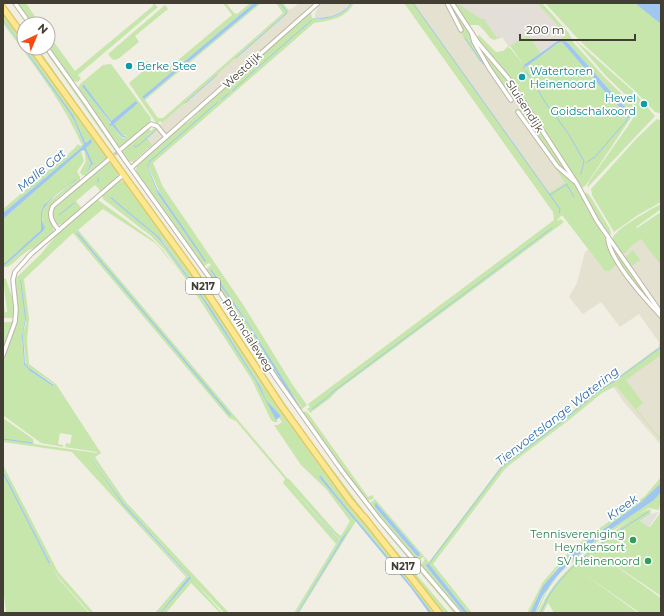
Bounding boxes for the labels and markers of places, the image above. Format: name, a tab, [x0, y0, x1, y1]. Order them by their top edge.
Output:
place label: Berke Stee	[137, 59, 197, 73]
marker: Berke Stee	[124, 61, 134, 71]
place label: Watertoren Heinenoord	[530, 64, 596, 91]
marker: Watertoren Heinenoord	[517, 72, 527, 82]
place label: Hevel Goidschalxoord	[551, 91, 636, 118]
marker: Hevel Goidschalxoord	[639, 99, 649, 109]
place label: Tennisvereniging Heynkensort	[530, 527, 626, 554]
marker: Tennisvereniging Heynkensort	[628, 535, 638, 545]
place label: SV Heinenoord	[557, 554, 640, 568]
marker: SV Heinenoord	[643, 556, 653, 566]

